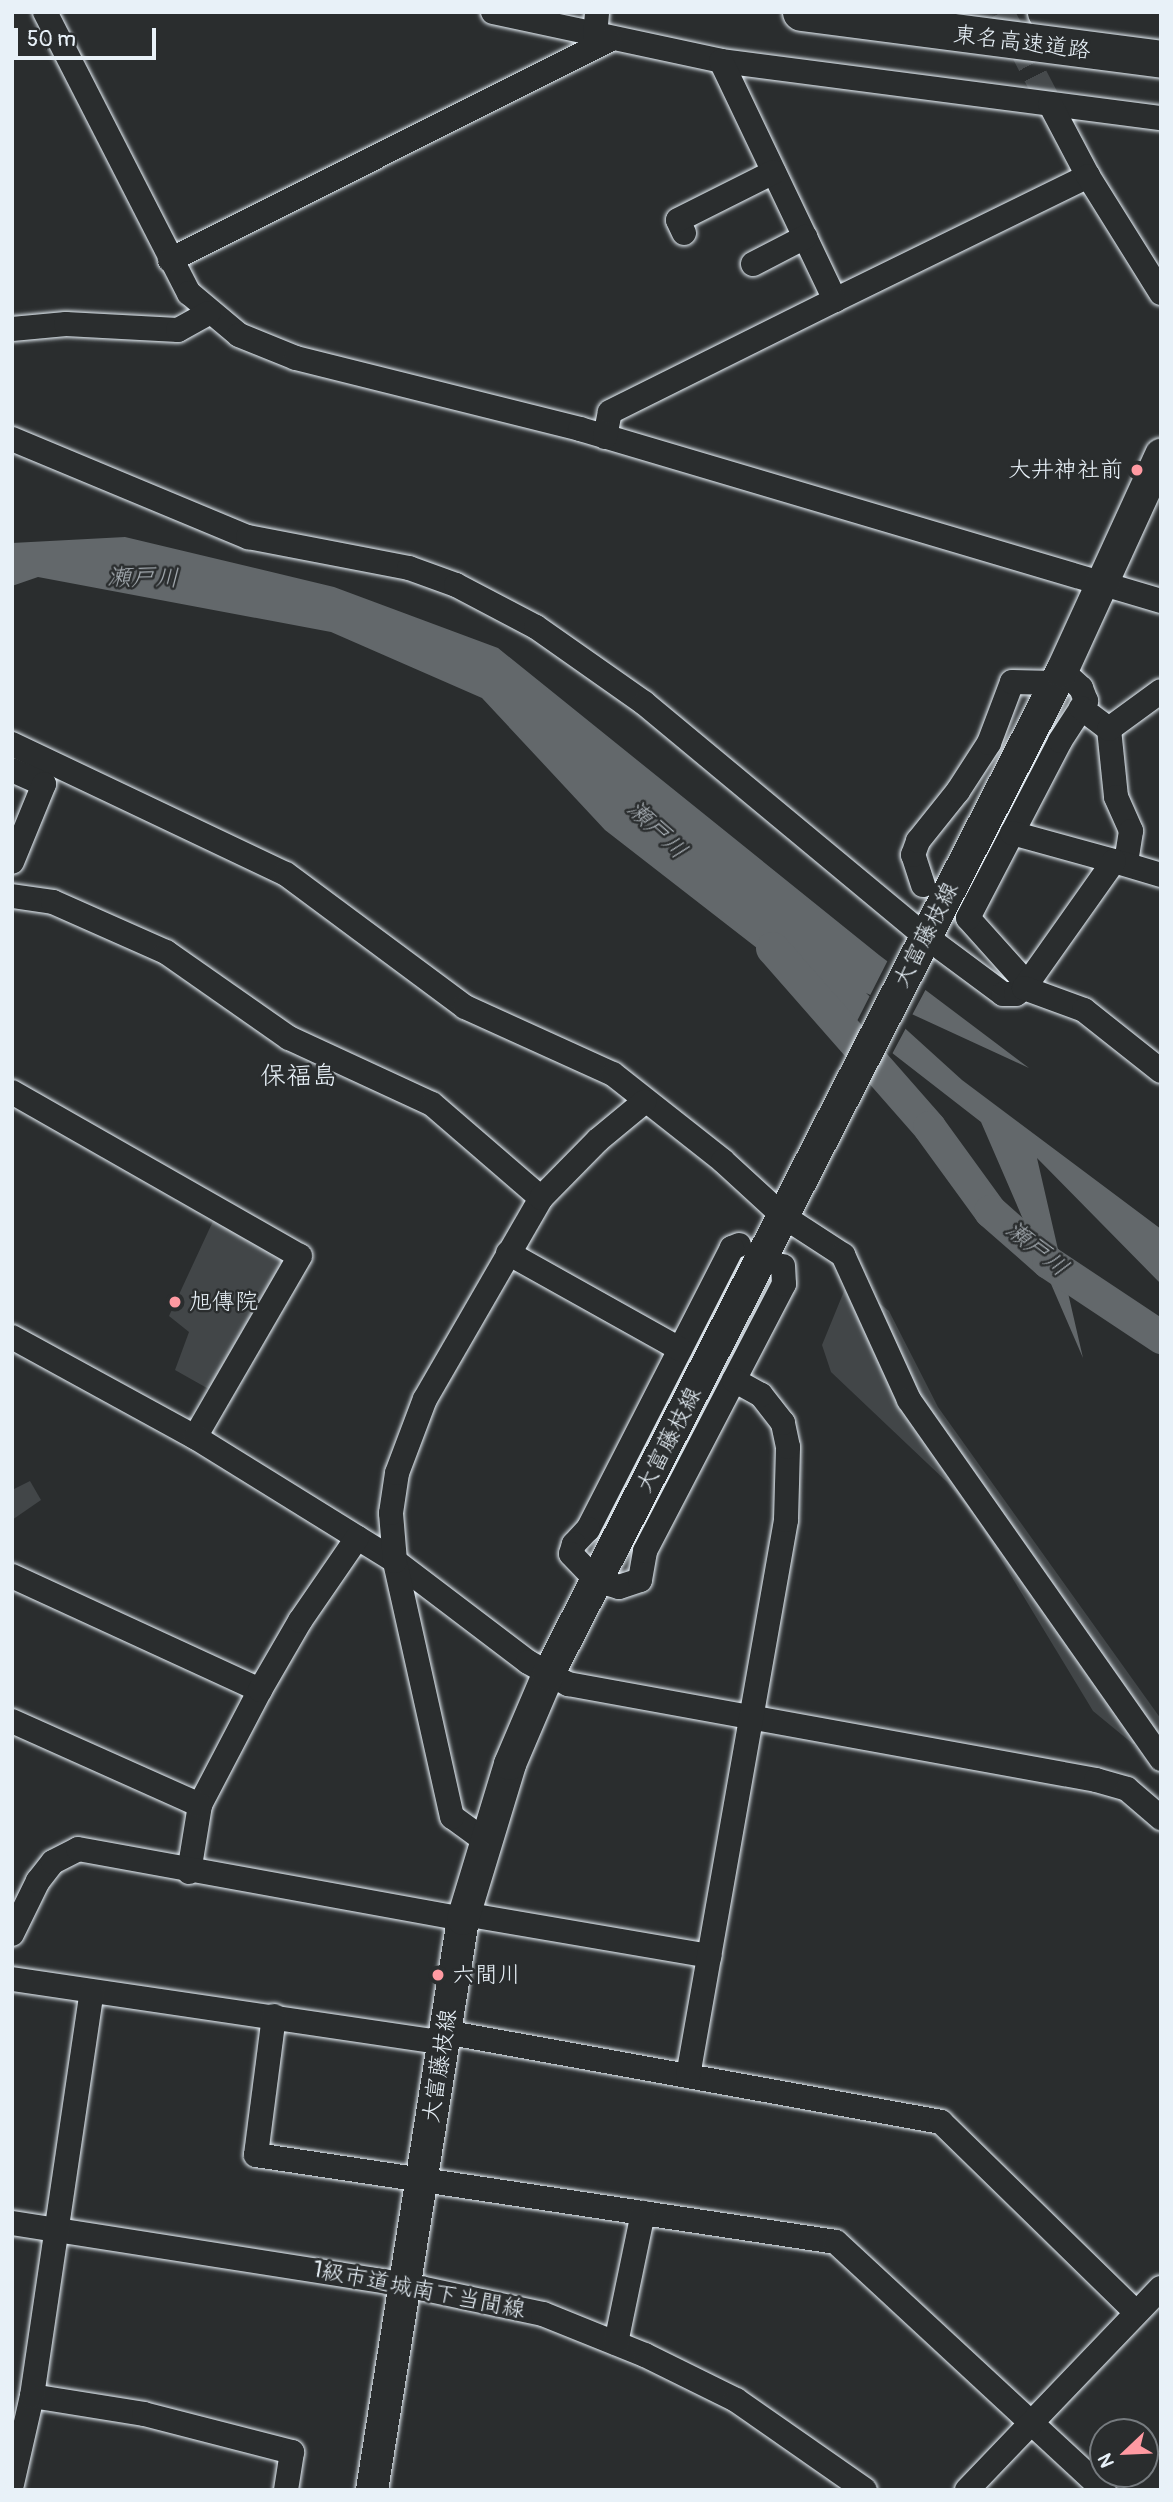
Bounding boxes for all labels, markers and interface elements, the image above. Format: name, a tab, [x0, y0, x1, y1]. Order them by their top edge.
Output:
scale bar	[18, 14, 159, 58]
street label: 東名高速道路	[952, 21, 1092, 65]
text: 50 m	[27, 26, 76, 53]
place label: 大井神社前	[1008, 456, 1123, 484]
marker: 大井神社前	[1129, 462, 1145, 478]
water label: 瀬戸川	[107, 563, 179, 593]
water label: 瀬戸川	[621, 795, 693, 865]
street label: 大富藤枝線	[888, 878, 964, 992]
district label: 保福島	[260, 1061, 338, 1093]
water label: 瀬戸川	[1000, 1215, 1074, 1283]
place label: 旭傳院	[189, 1288, 258, 1316]
marker: 旭傳院	[167, 1294, 183, 1310]
street label: 大富藤枝線	[631, 1383, 707, 1497]
place label: 六間川	[452, 1961, 521, 1989]
marker: 六間川	[430, 1967, 446, 1983]
street label: 大富藤枝線	[417, 2007, 463, 2125]
street label: 1級市道城南下当間線	[310, 2256, 528, 2324]
north arrow	[1089, 2418, 1159, 2488]
text: N	[1093, 2450, 1120, 2471]

